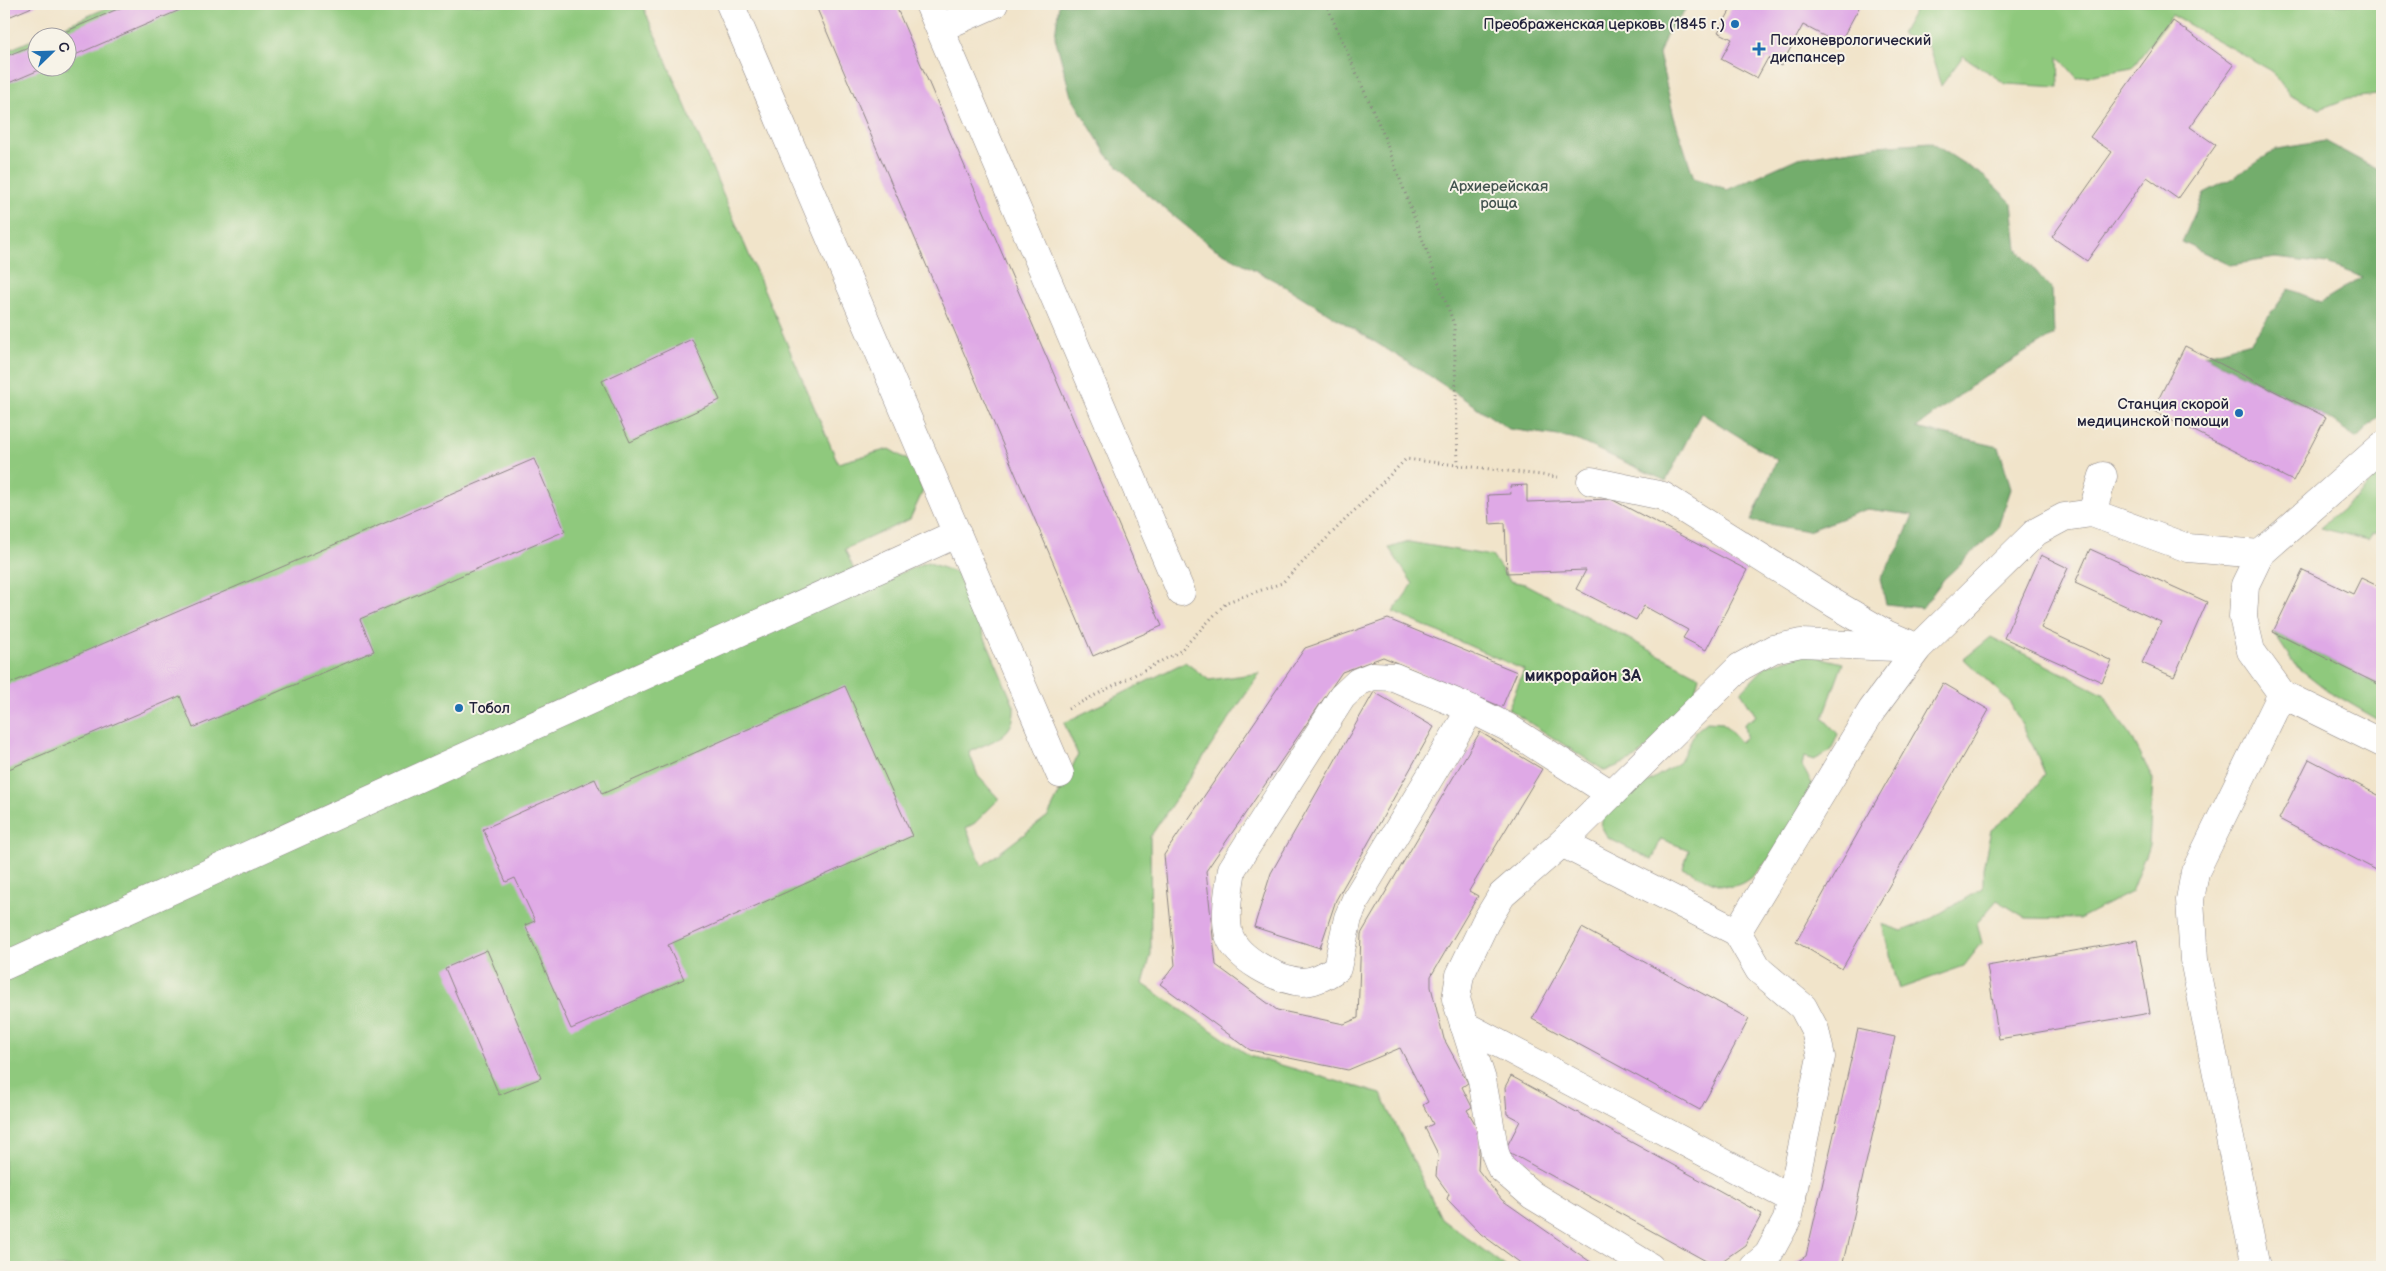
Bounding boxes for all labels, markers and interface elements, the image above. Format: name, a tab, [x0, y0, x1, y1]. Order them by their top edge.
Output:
place label: Преображенская церковь (1845 г.)	[1483, 15, 1725, 34]
marker: Преображенская церковь (1845 г.)	[1729, 18, 1741, 30]
north arrow	[28, 28, 78, 78]
place label: Психоневрологический диспансер	[1770, 31, 1931, 67]
text: С	[54, 39, 73, 55]
marker: Психоневрологический диспансер	[1752, 42, 1766, 56]
park label: Архиерейская роща	[1449, 177, 1548, 213]
place label: Станция скорой медицинской помощи	[2077, 395, 2229, 431]
marker: Станция скорой медицинской помощи	[2233, 407, 2245, 419]
district label: микрорайон 3А	[1525, 667, 1642, 686]
place label: Тобол	[469, 699, 510, 718]
marker: Тобол	[453, 702, 465, 714]

